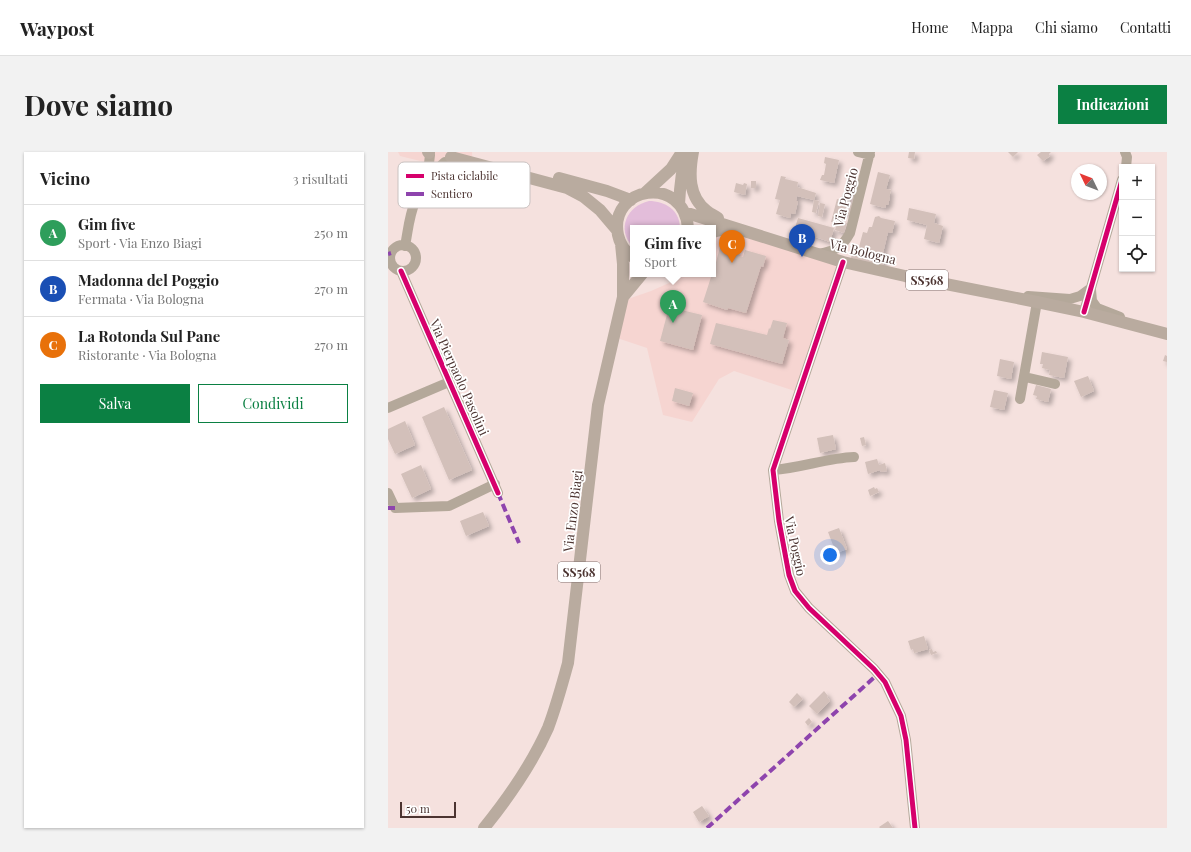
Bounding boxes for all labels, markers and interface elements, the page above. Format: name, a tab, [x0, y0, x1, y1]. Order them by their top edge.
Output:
text: Waypost	[20, 15, 94, 41]
text: Home	[911, 18, 949, 37]
text: Mappa	[971, 18, 1013, 37]
text: Chi siamo	[1035, 18, 1098, 37]
text: Contatti	[1120, 18, 1171, 37]
button: Indicazioni	[1058, 85, 1167, 124]
text: Dove siamo	[24, 86, 173, 123]
legend	[398, 162, 530, 208]
north arrow	[1071, 164, 1107, 200]
map controls	[1119, 164, 1155, 272]
button: +	[1119, 164, 1155, 200]
street label: Via Poggio	[829, 166, 861, 229]
text: Vicino	[40, 167, 90, 189]
text: Pista ciclabile	[431, 168, 499, 183]
text: 3 risultati	[293, 170, 348, 187]
text: Sentiero	[431, 186, 472, 201]
button: −	[1119, 200, 1155, 236]
text: Gim five	[78, 214, 136, 234]
text: A	[49, 224, 57, 241]
text: 250 m	[314, 224, 348, 241]
pin: B	[789, 224, 815, 257]
popup	[630, 225, 716, 277]
pin: C	[719, 230, 745, 263]
text: Gim five	[644, 233, 702, 253]
text: Sport · Via Enzo Biagi	[78, 234, 202, 251]
street label: Via Bologna	[827, 234, 899, 268]
button: locate	[1119, 236, 1155, 272]
text: Sport	[644, 253, 676, 270]
text: Madonna del Poggio	[78, 270, 219, 290]
road number: SS568	[906, 270, 948, 290]
text: B	[49, 280, 57, 297]
text: 270 m	[314, 280, 348, 297]
text: Fermata · Via Bologna	[78, 290, 204, 307]
pin: A	[660, 290, 686, 323]
street label: Via Pierpaolo Pasolini	[426, 315, 493, 438]
text: La Rotonda Sul Pane	[78, 326, 220, 346]
text: C	[48, 336, 58, 353]
text: 270 m	[314, 336, 348, 353]
text: Ristorante · Via Bologna	[78, 346, 217, 363]
button: Salva	[40, 384, 190, 423]
button: Condividi	[198, 384, 348, 423]
street label: Via Enzo Biagi	[558, 469, 585, 554]
street label: Via Poggio	[781, 514, 811, 577]
your location	[820, 545, 840, 565]
road number: SS568	[558, 562, 600, 582]
scale bar	[400, 800, 456, 819]
text: 50 m	[406, 801, 430, 816]

